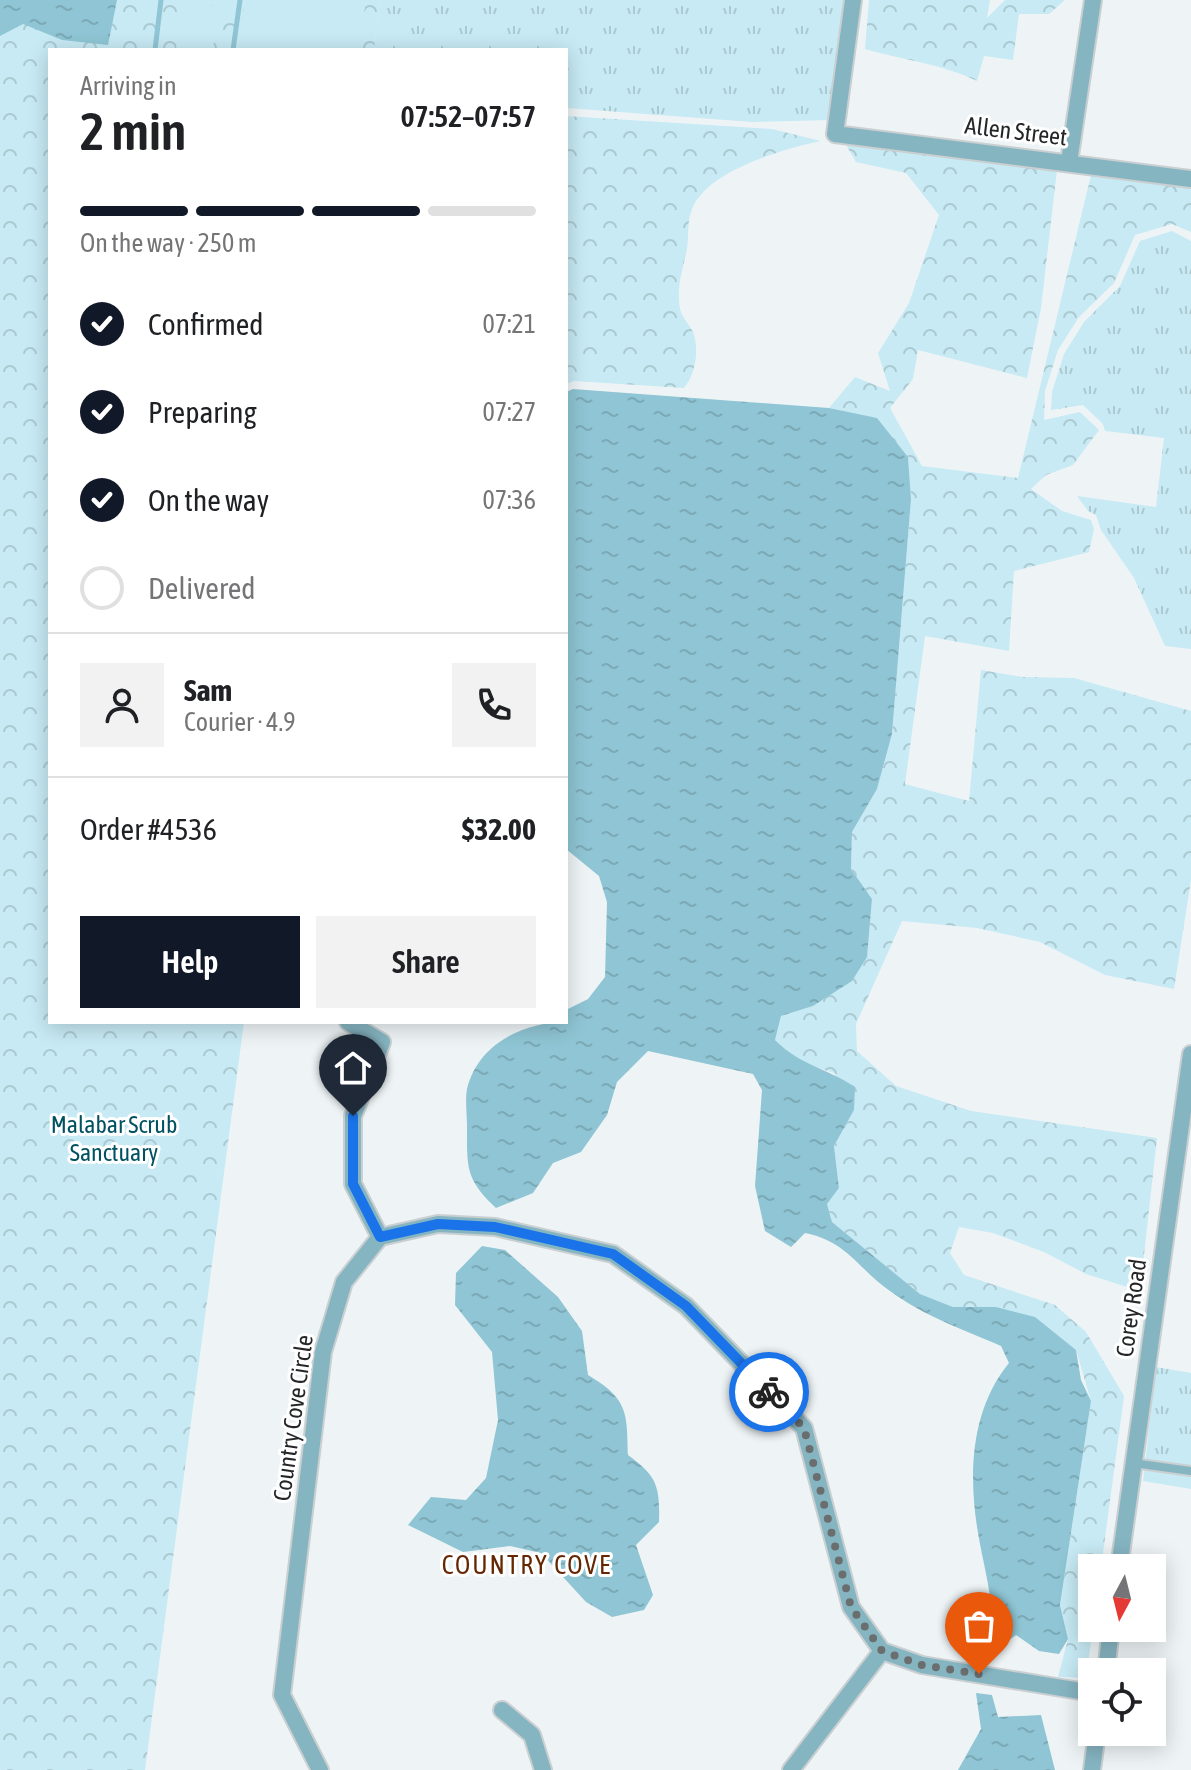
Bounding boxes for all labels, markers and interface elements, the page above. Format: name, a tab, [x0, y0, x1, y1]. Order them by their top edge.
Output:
text: Arriving in	[80, 71, 177, 101]
text: 07:52–07:57	[401, 99, 536, 133]
text: 2 min	[80, 101, 186, 161]
street label: Allen Street	[963, 111, 1069, 151]
text: On the way · 250 m	[80, 228, 257, 258]
icon: check	[80, 302, 124, 346]
text: Confirmed	[148, 307, 263, 341]
text: 07:21	[482, 309, 536, 339]
icon: check	[80, 390, 124, 434]
text: Preparing	[148, 395, 257, 429]
text: 07:27	[482, 397, 536, 427]
icon: check	[80, 478, 124, 522]
text: On the way	[148, 483, 269, 517]
text: 07:36	[482, 485, 536, 515]
text: Delivered	[148, 571, 256, 605]
button: person	[80, 663, 164, 747]
button: phone	[452, 663, 536, 747]
text: Sam	[184, 673, 232, 707]
text: Courier · 4.9	[184, 707, 295, 737]
text: Order #4536	[80, 812, 217, 846]
text: $32.00	[462, 812, 536, 846]
button: Help	[80, 916, 300, 1008]
button: Share	[316, 916, 536, 1008]
pin	[319, 1034, 387, 1116]
icon: home	[331, 1046, 375, 1090]
park label: Malabar Scrub Sanctuary	[51, 1111, 177, 1166]
street label: Corey Road	[1111, 1257, 1151, 1359]
street label: Country Cove Circle	[268, 1333, 318, 1503]
courier	[729, 1352, 809, 1432]
icon: bike	[747, 1370, 791, 1414]
district label: COUNTRY COVE	[442, 1550, 612, 1580]
north arrow	[1078, 1554, 1166, 1642]
map controls	[1078, 1554, 1166, 1746]
pin	[945, 1592, 1013, 1674]
icon: bag	[957, 1604, 1001, 1648]
button: locate	[1078, 1658, 1166, 1746]

